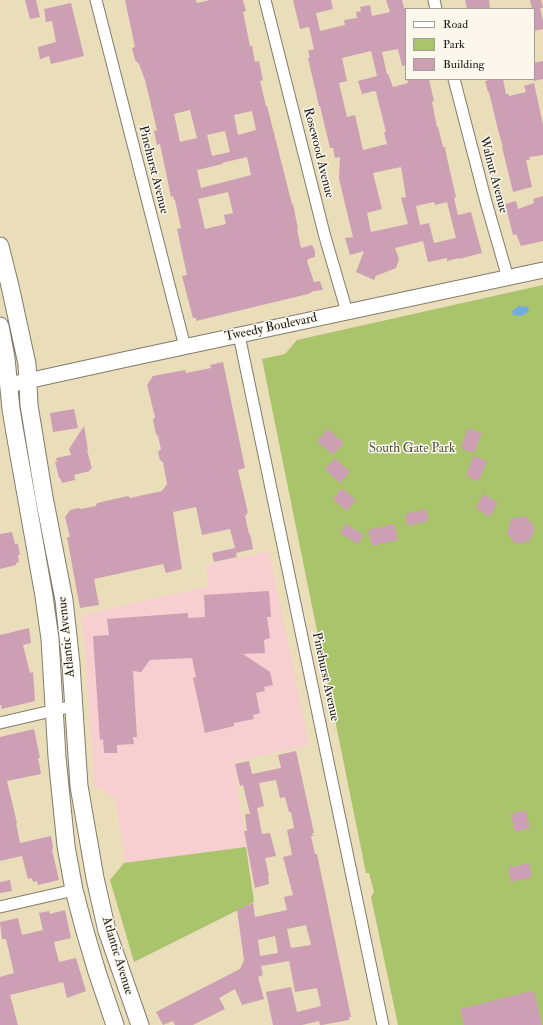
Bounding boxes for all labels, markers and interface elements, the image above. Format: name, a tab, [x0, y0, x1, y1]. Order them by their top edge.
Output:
legend	[405, 8, 535, 80]
text: Road	[443, 17, 468, 32]
text: Park	[443, 37, 465, 52]
text: Building	[443, 57, 484, 72]
street label: Rosewood Avenue	[299, 106, 337, 200]
street label: Pinehurst Avenue	[134, 124, 172, 216]
street label: Walnut Avenue	[475, 135, 511, 215]
street label: Tweedy Boulevard	[223, 311, 319, 345]
park label: South Gate Park	[369, 441, 455, 457]
street label: Atlantic Avenue	[55, 596, 79, 678]
street label: Pinehurst Avenue	[308, 631, 342, 723]
street label: Atlantic Avenue	[98, 915, 136, 997]

